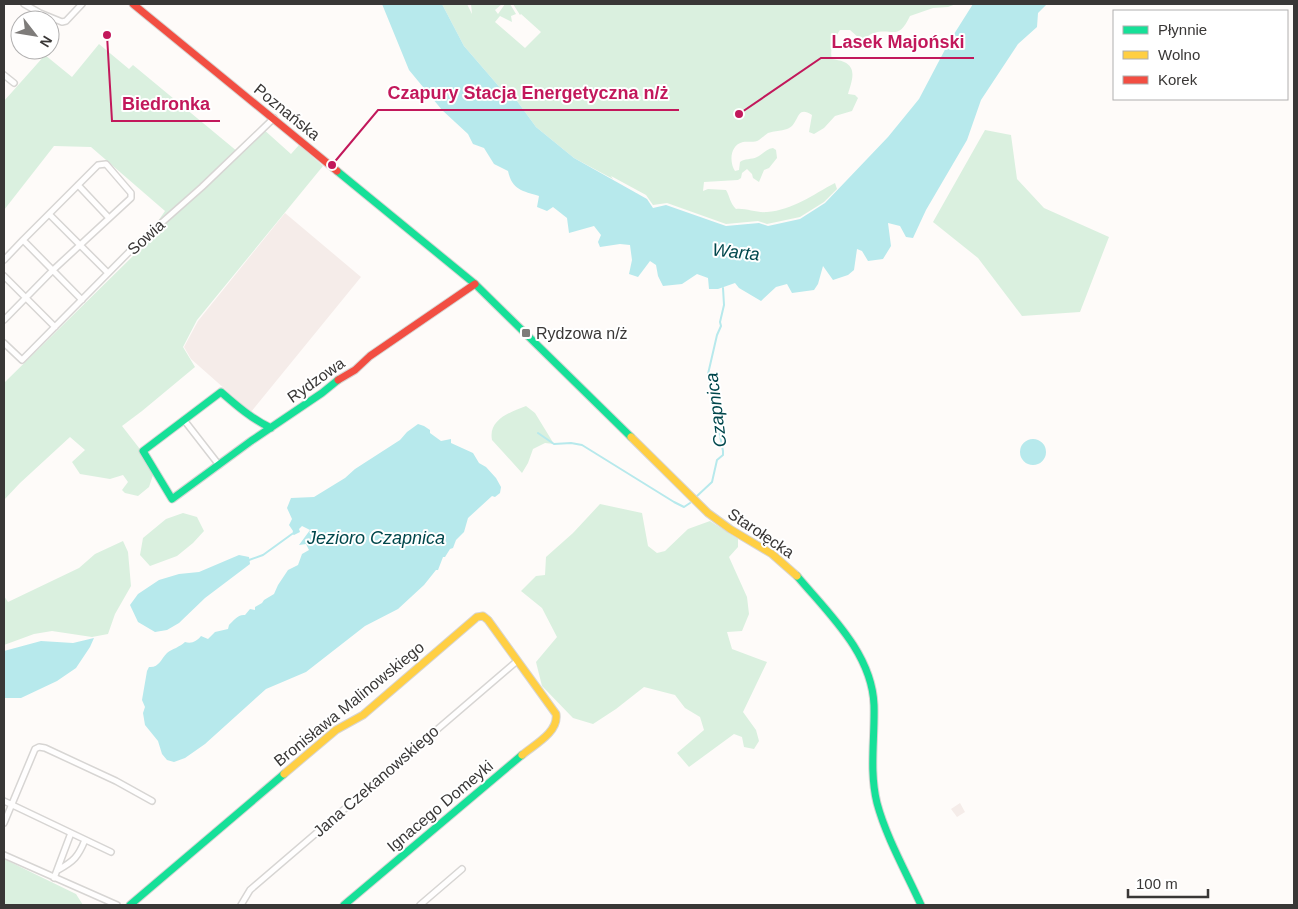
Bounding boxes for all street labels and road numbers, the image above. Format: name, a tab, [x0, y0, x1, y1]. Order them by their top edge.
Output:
street label: Poznańska	[251, 80, 323, 144]
street label: Sowia	[124, 216, 168, 258]
street label: Rydzowa	[284, 354, 348, 406]
street label: Starołęcka	[725, 505, 797, 561]
street label: Bronisława Malinowskiego	[271, 638, 427, 770]
street label: Jana Czekanowskiego	[310, 722, 442, 840]
street label: Ignacego Domeyki	[384, 757, 496, 855]

